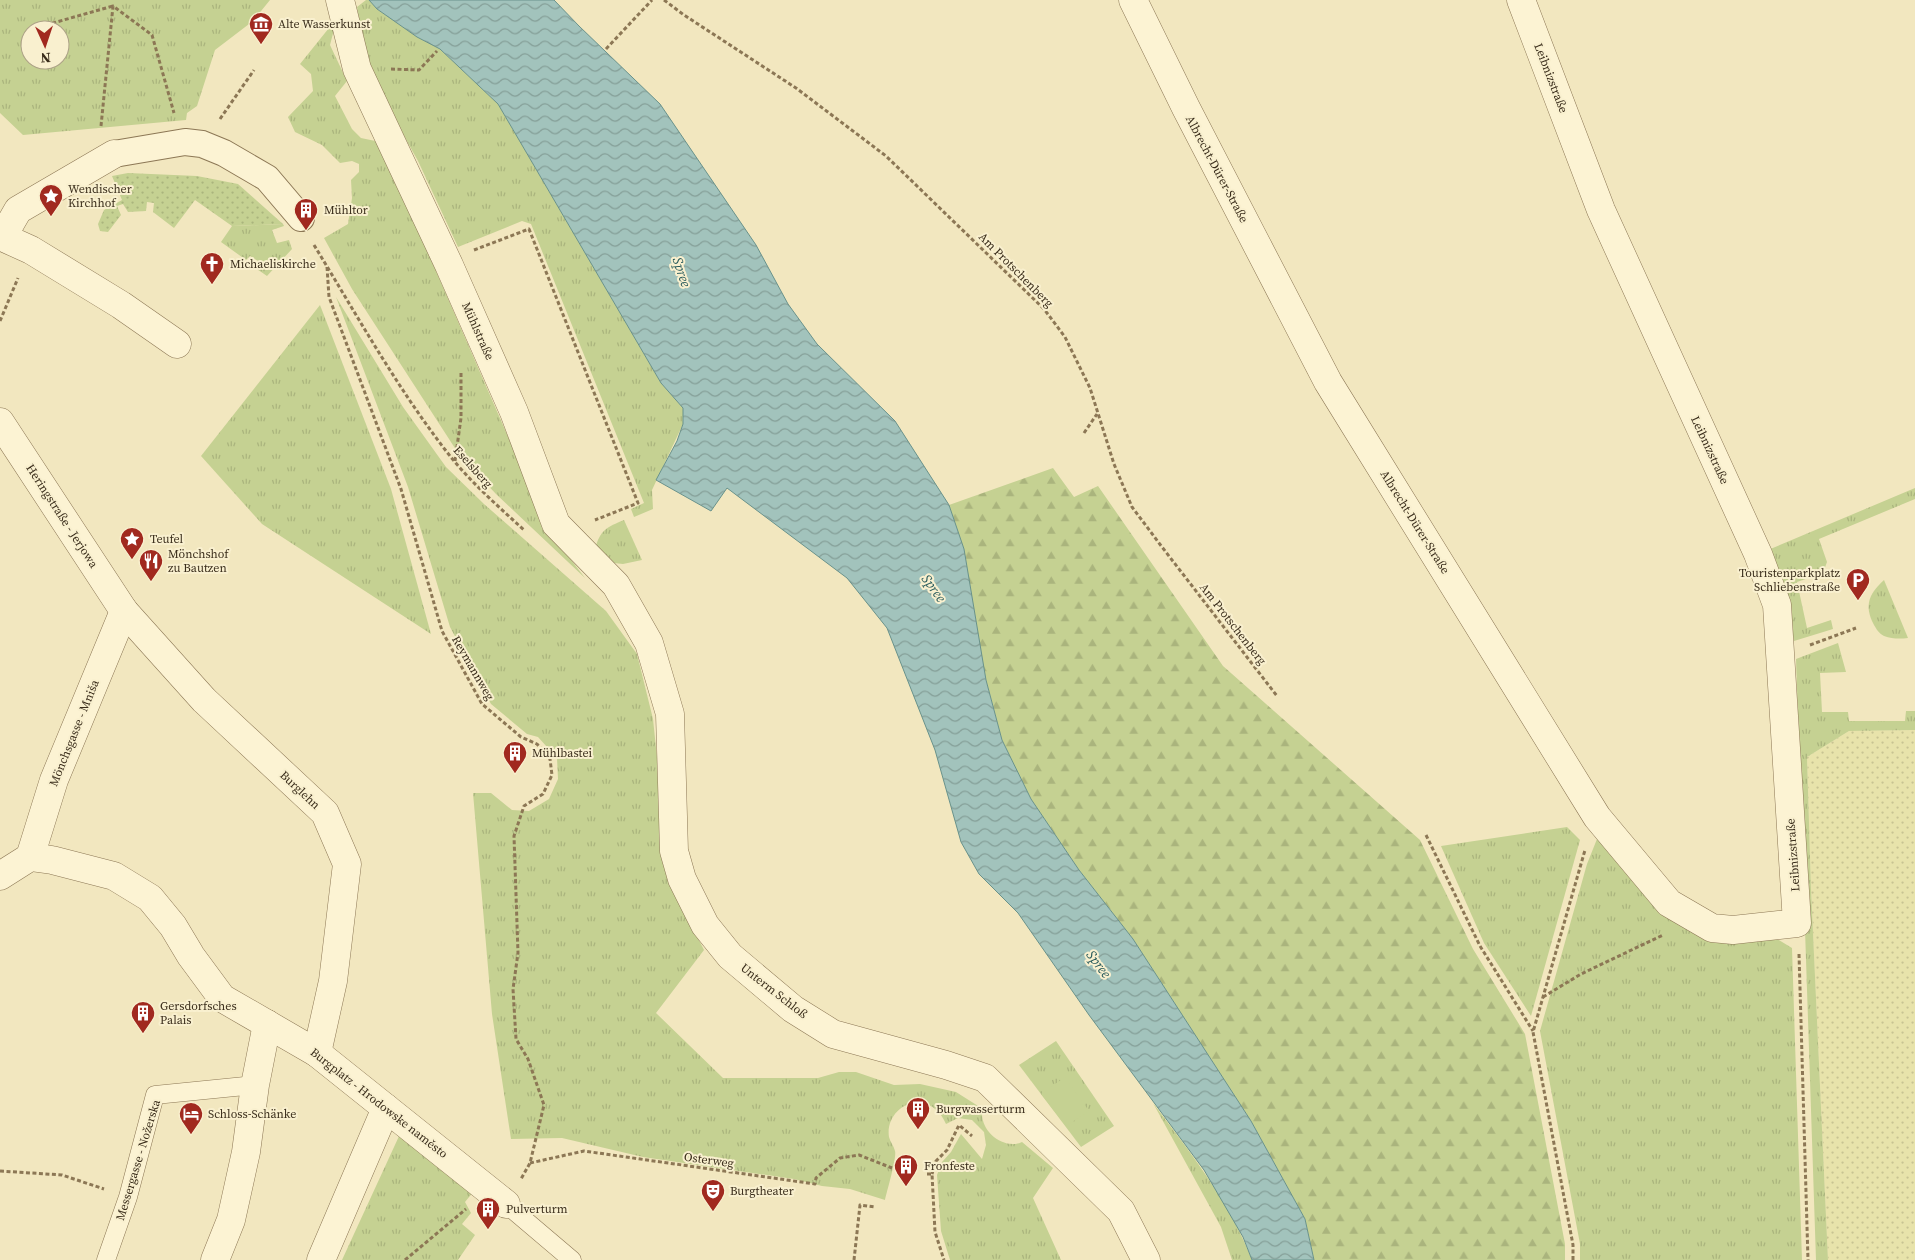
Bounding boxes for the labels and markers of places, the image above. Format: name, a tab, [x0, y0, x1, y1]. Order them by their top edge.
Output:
museum icon: Alte Wasserkunst	[248, 11, 274, 45]
place label: Alte Wasserkunst	[278, 16, 370, 32]
place label: Wendischer Kirchhof	[68, 181, 132, 211]
place icon: Wendischer Kirchhof	[38, 183, 64, 217]
building icon: Mühltor	[293, 197, 319, 231]
place label: Mühltor	[324, 202, 368, 218]
church icon: Michaeliskirche	[199, 251, 225, 285]
place label: Michaeliskirche	[230, 256, 316, 272]
place icon: Teufel	[119, 526, 145, 560]
place label: Teufel	[150, 531, 184, 547]
place label: Mönchshof zu Bautzen	[168, 546, 230, 576]
restaurant icon: Mönchshof zu Bautzen	[138, 548, 164, 582]
place label: Touristenparkplatz Schliebenstraße	[1739, 565, 1841, 595]
parking icon: Touristenparkplatz Schliebenstraße	[1845, 567, 1871, 601]
building icon: Mühlbastei	[502, 740, 528, 774]
place label: Mühlbastei	[532, 745, 593, 761]
place label: Gersdorfsches Palais	[160, 998, 237, 1028]
building icon: Gersdorfsches Palais	[130, 1000, 156, 1034]
building icon: Burgwasserturm	[905, 1096, 931, 1130]
hotel icon: Schloss-Schänke	[178, 1101, 204, 1135]
place label: Burgwasserturm	[936, 1101, 1025, 1117]
place label: Schloss-Schänke	[208, 1106, 296, 1122]
building icon: Fronfeste	[893, 1153, 919, 1187]
place label: Fronfeste	[924, 1158, 975, 1174]
theatre icon: Burgtheater	[700, 1178, 726, 1212]
place label: Burgtheater	[730, 1183, 794, 1199]
building icon: Pulverturm	[475, 1196, 501, 1230]
place label: Pulverturm	[506, 1201, 568, 1217]

